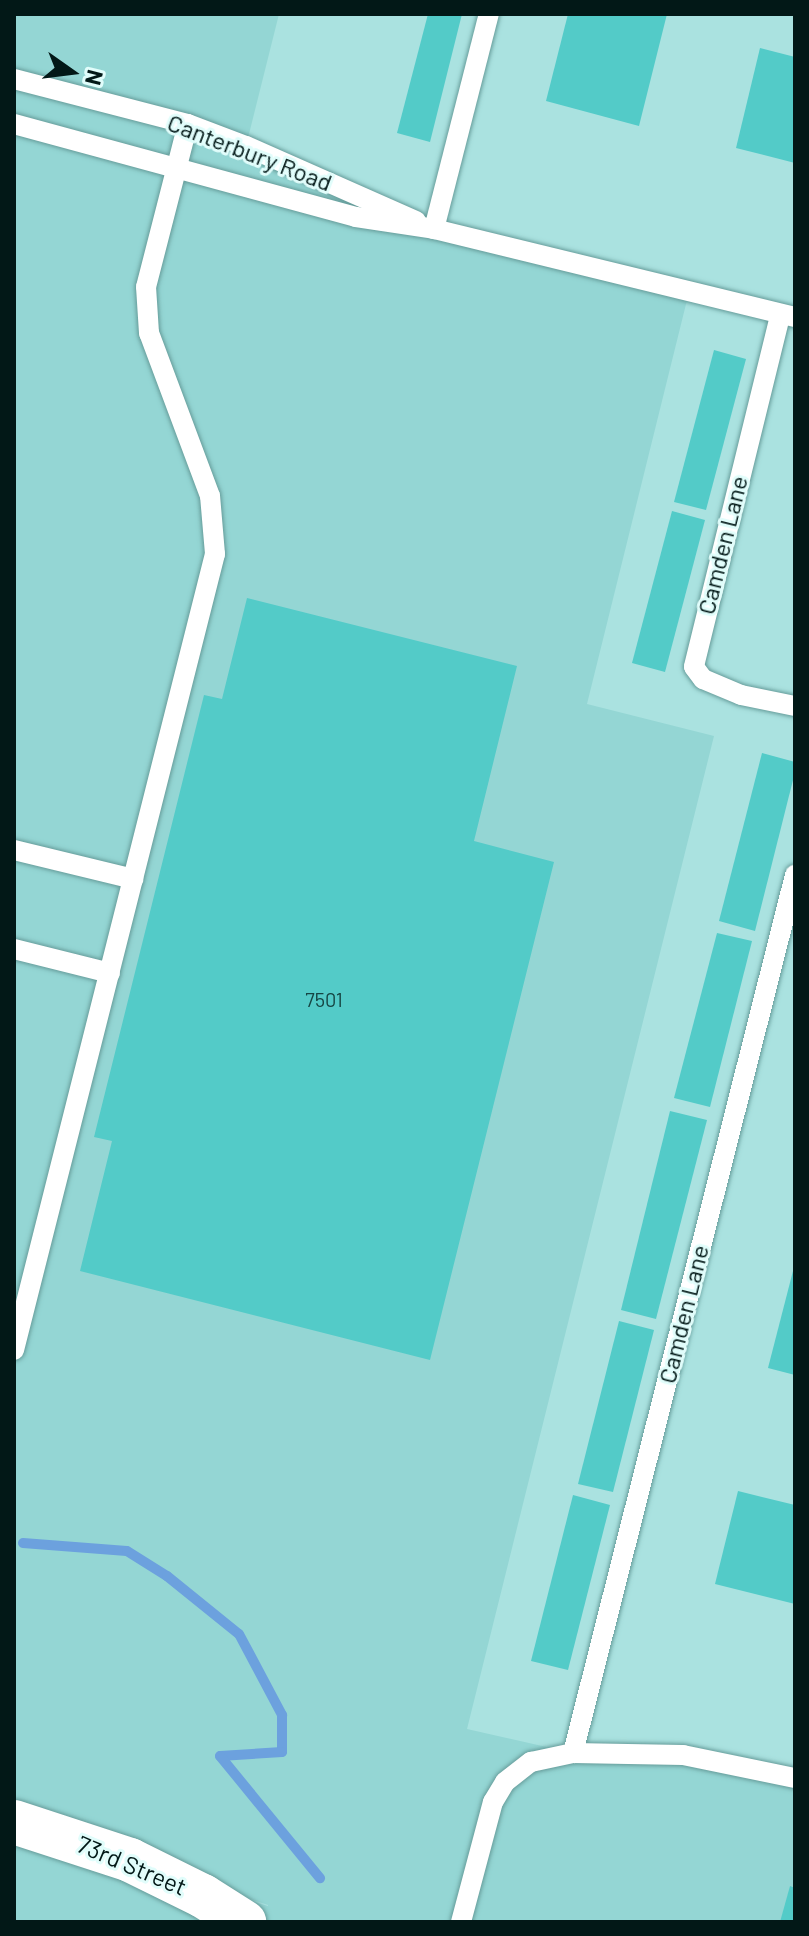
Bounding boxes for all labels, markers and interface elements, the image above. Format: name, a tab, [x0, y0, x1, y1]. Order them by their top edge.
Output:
north arrow	[32, 32, 112, 112]
text: N	[81, 68, 110, 88]
street label: Canterbury Road	[164, 107, 336, 197]
street label: Camden Lane	[691, 473, 753, 617]
house number: 7501	[305, 987, 343, 1011]
street label: Camden Lane	[652, 1242, 714, 1386]
street label: 73rd Street	[73, 1829, 191, 1901]

